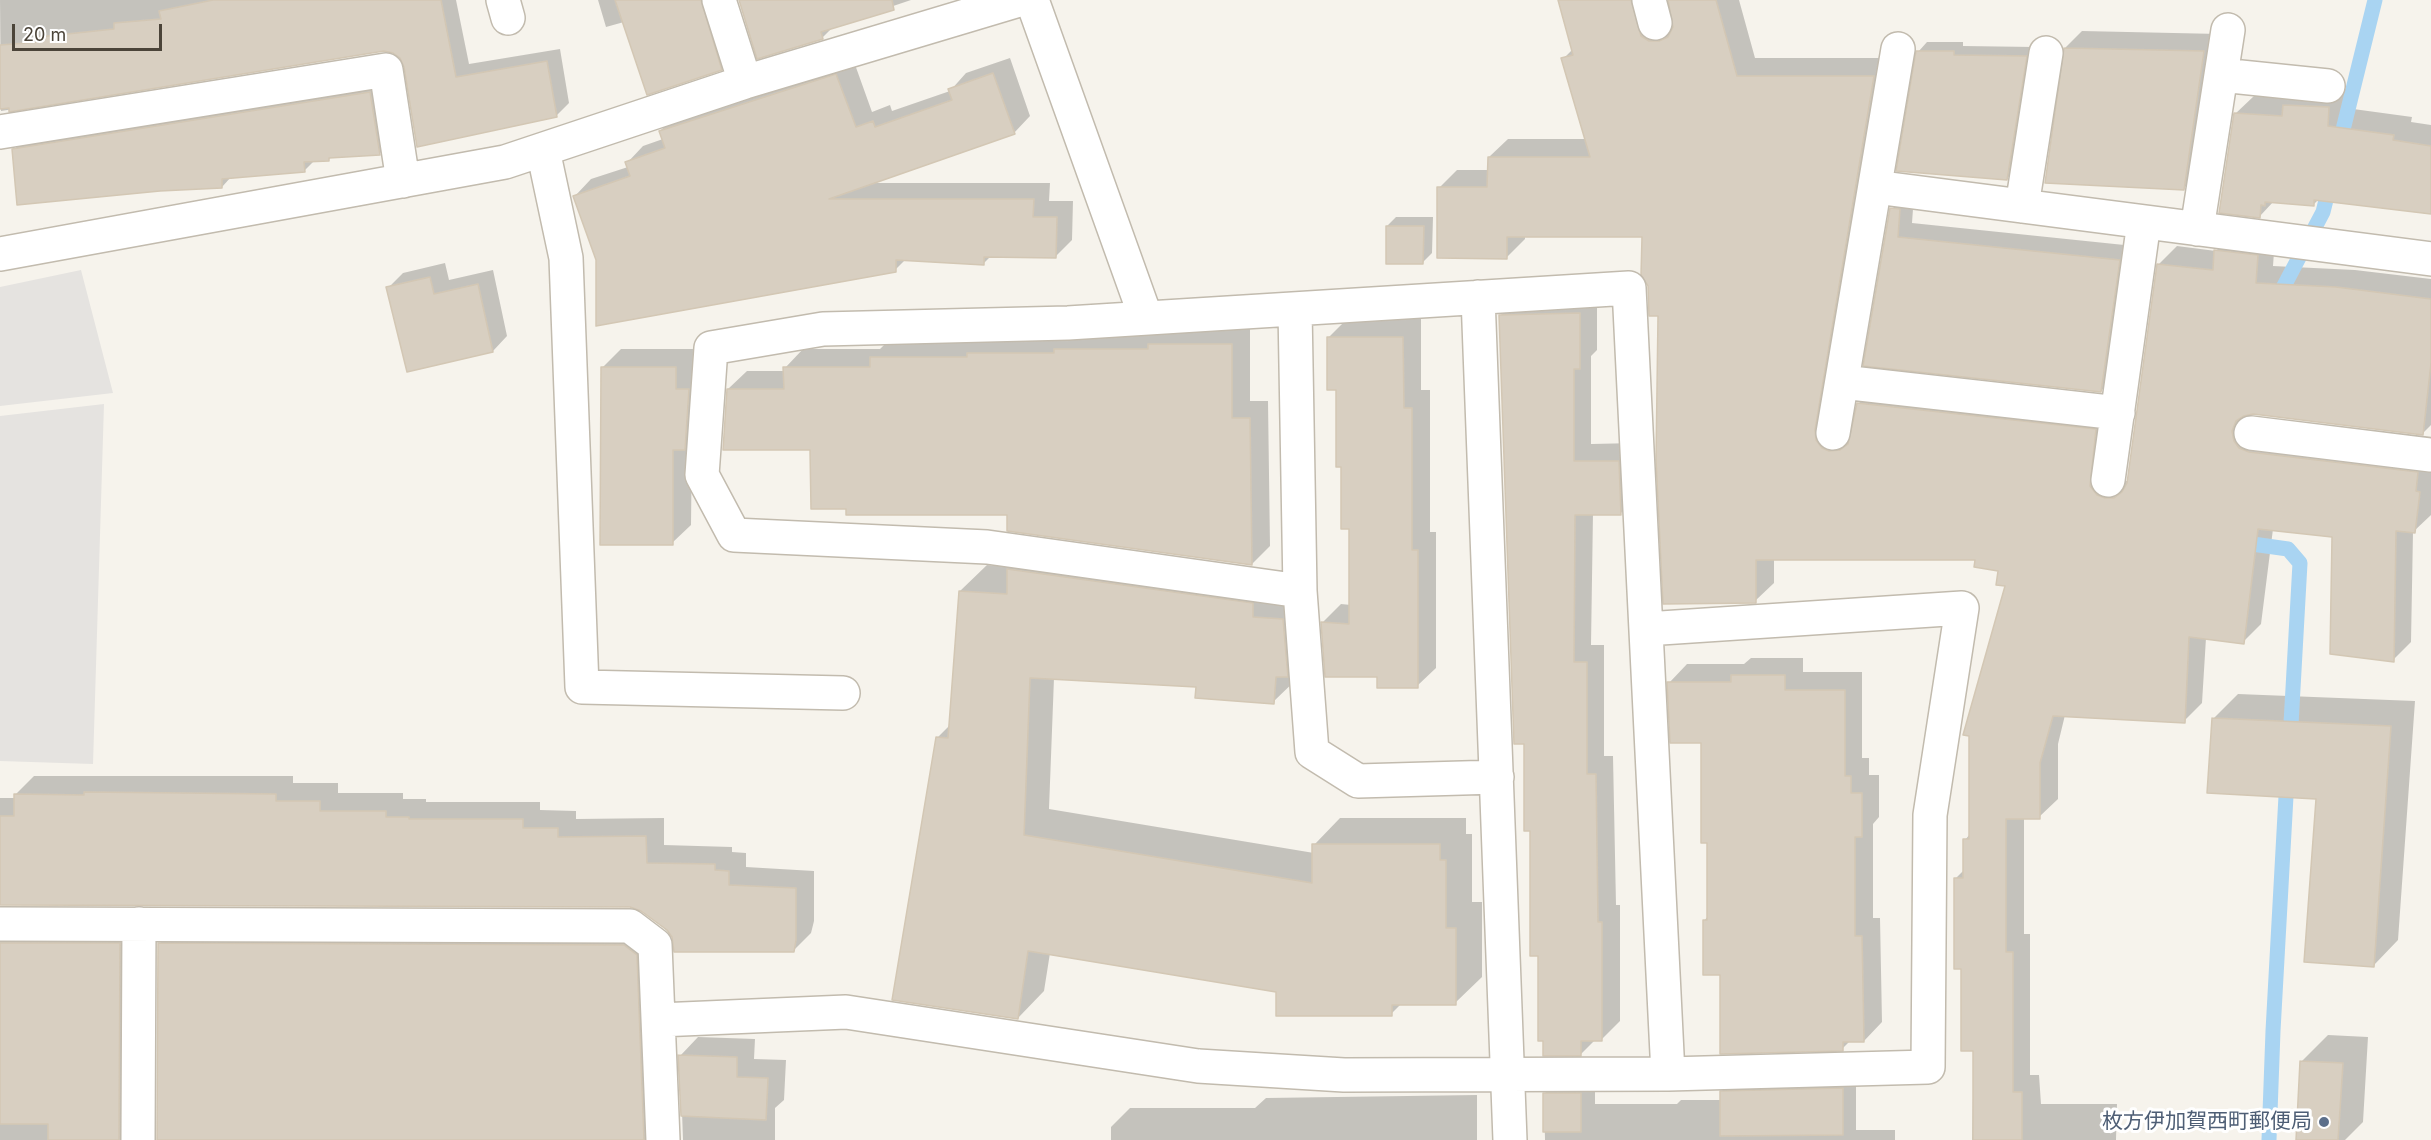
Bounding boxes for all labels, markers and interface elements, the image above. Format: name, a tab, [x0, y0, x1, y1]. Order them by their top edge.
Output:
scale bar	[15, 12, 165, 50]
text: 20 m	[23, 24, 66, 45]
place label: 枚方伊加賀西町郵便局	[2102, 1109, 2312, 1135]
marker: 枚方伊加賀西町郵便局	[2317, 1115, 2331, 1129]

